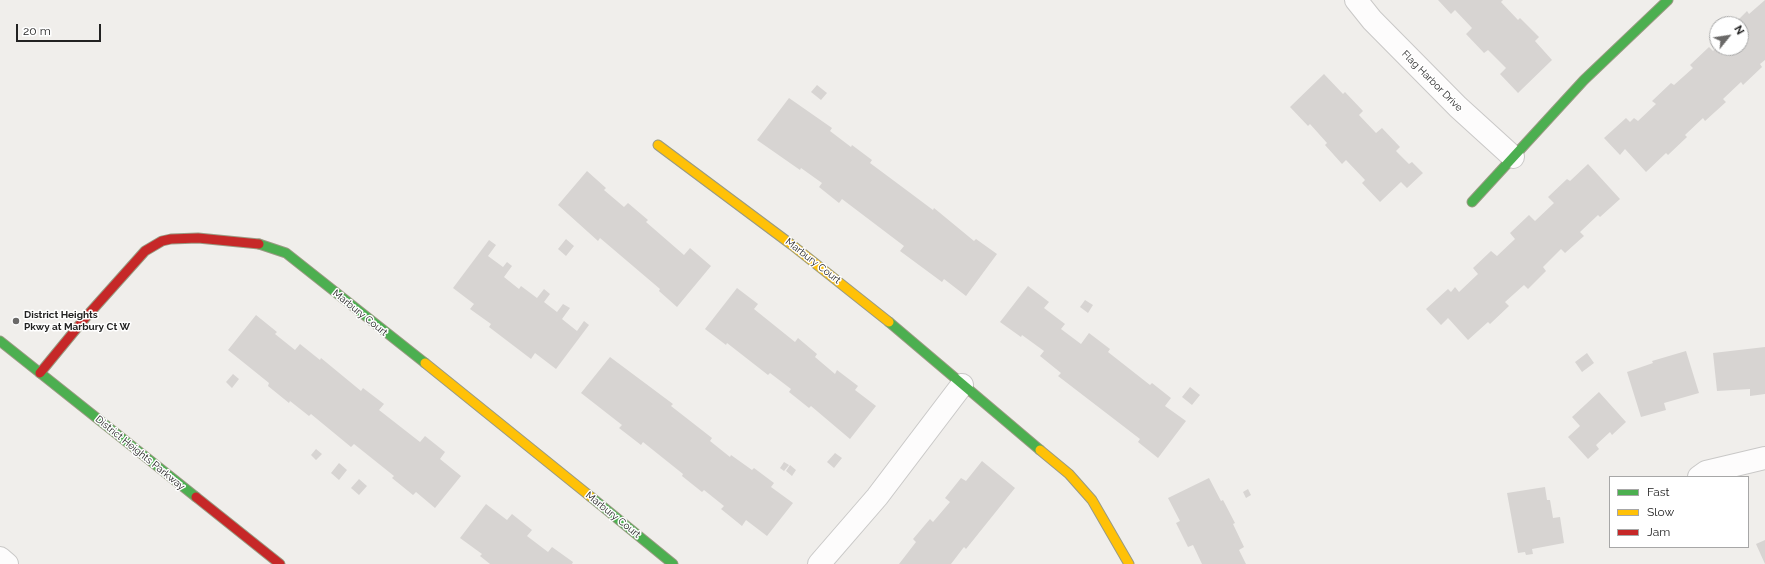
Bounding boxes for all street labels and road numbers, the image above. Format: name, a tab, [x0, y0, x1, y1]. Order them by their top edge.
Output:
street label: Flag Harbor Drive	[1399, 48, 1465, 114]
street label: Marbury Court	[783, 236, 843, 286]
street label: Marbury Court	[330, 287, 390, 339]
street label: District Heights Parkway	[93, 413, 187, 493]
street label: Marbury Court	[583, 489, 643, 541]

